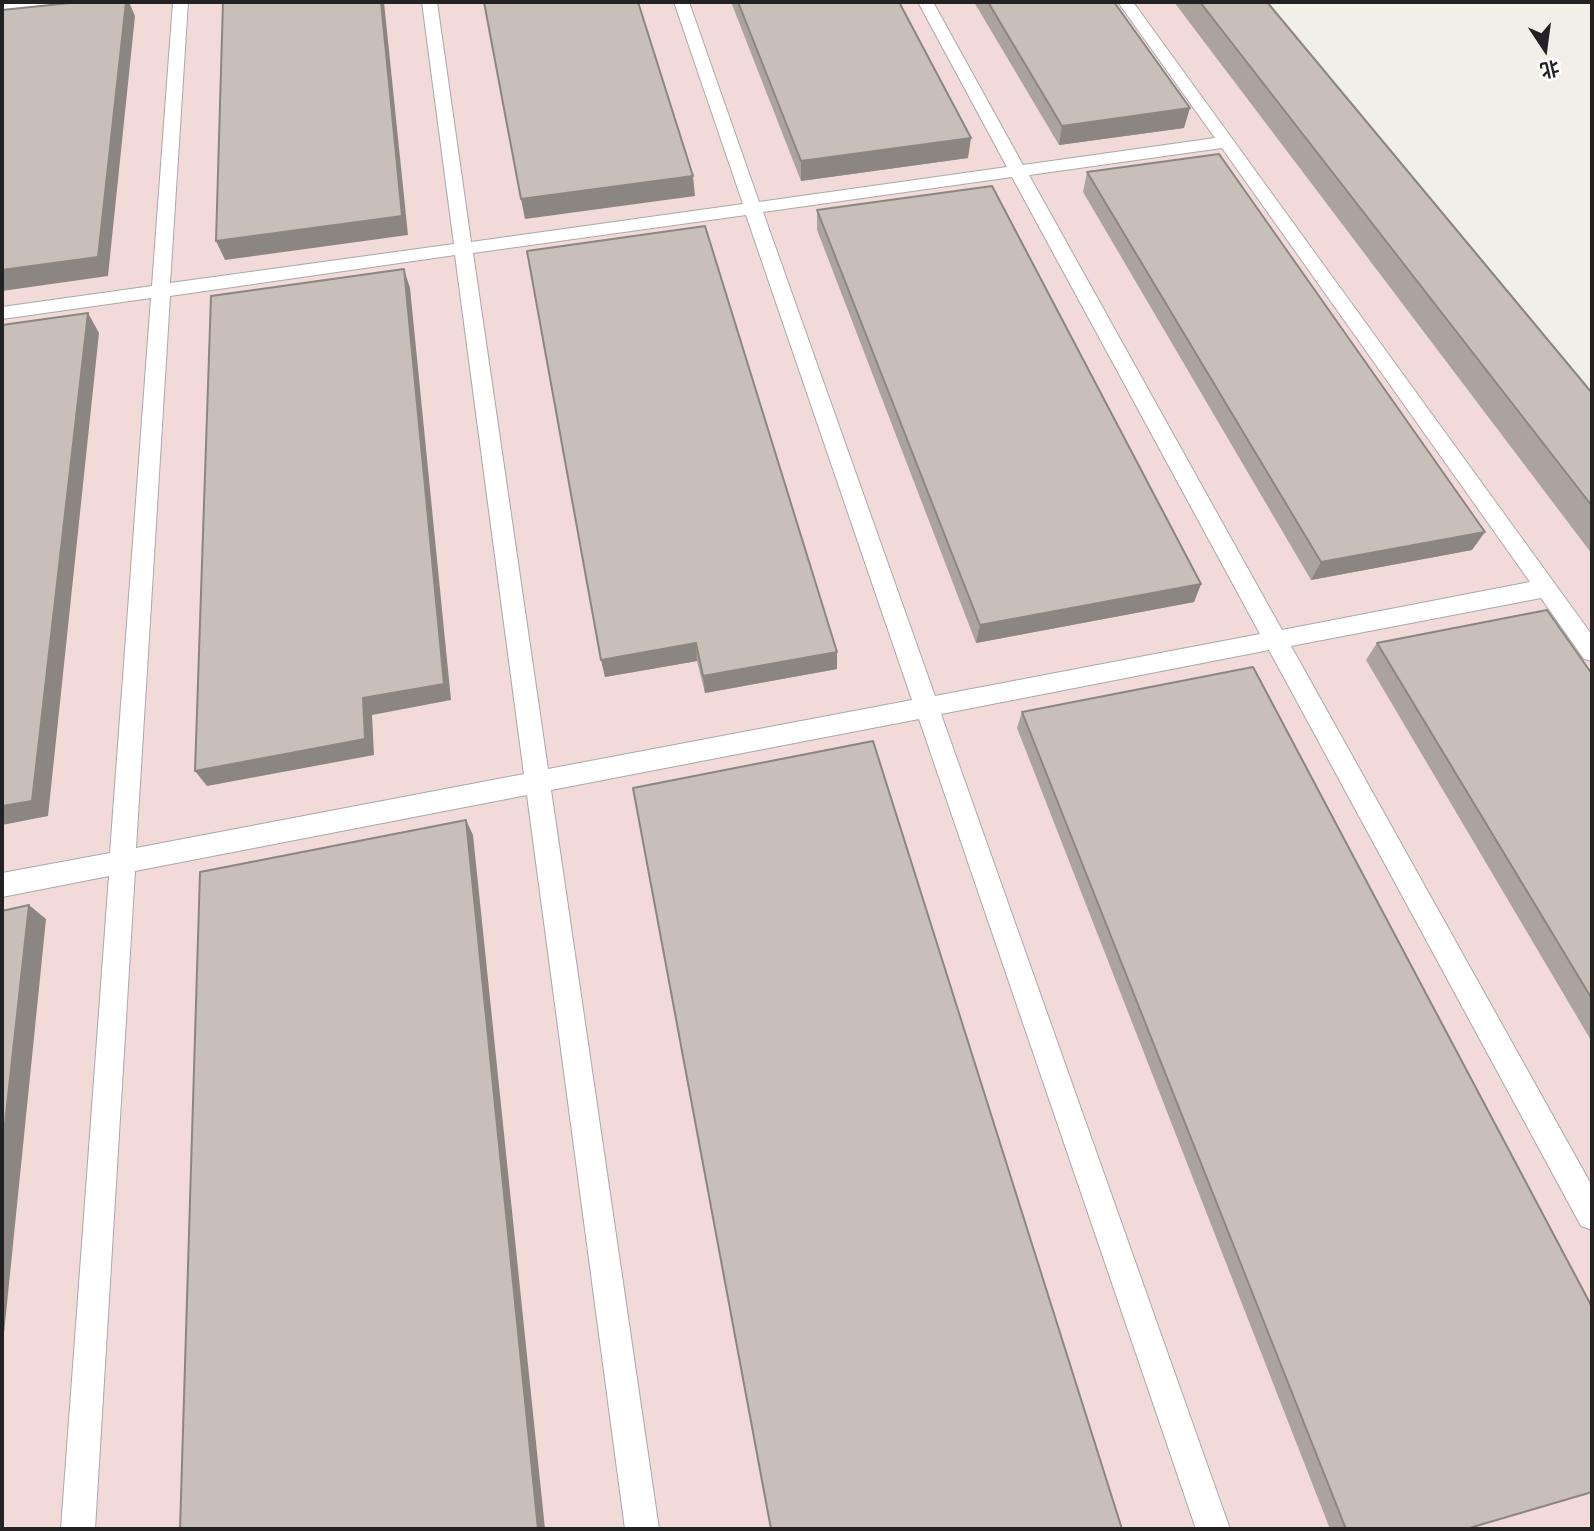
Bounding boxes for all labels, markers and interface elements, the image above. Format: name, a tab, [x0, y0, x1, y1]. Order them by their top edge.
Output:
north arrow	[1510, 14, 1580, 84]
text: 北	[1538, 57, 1561, 82]

